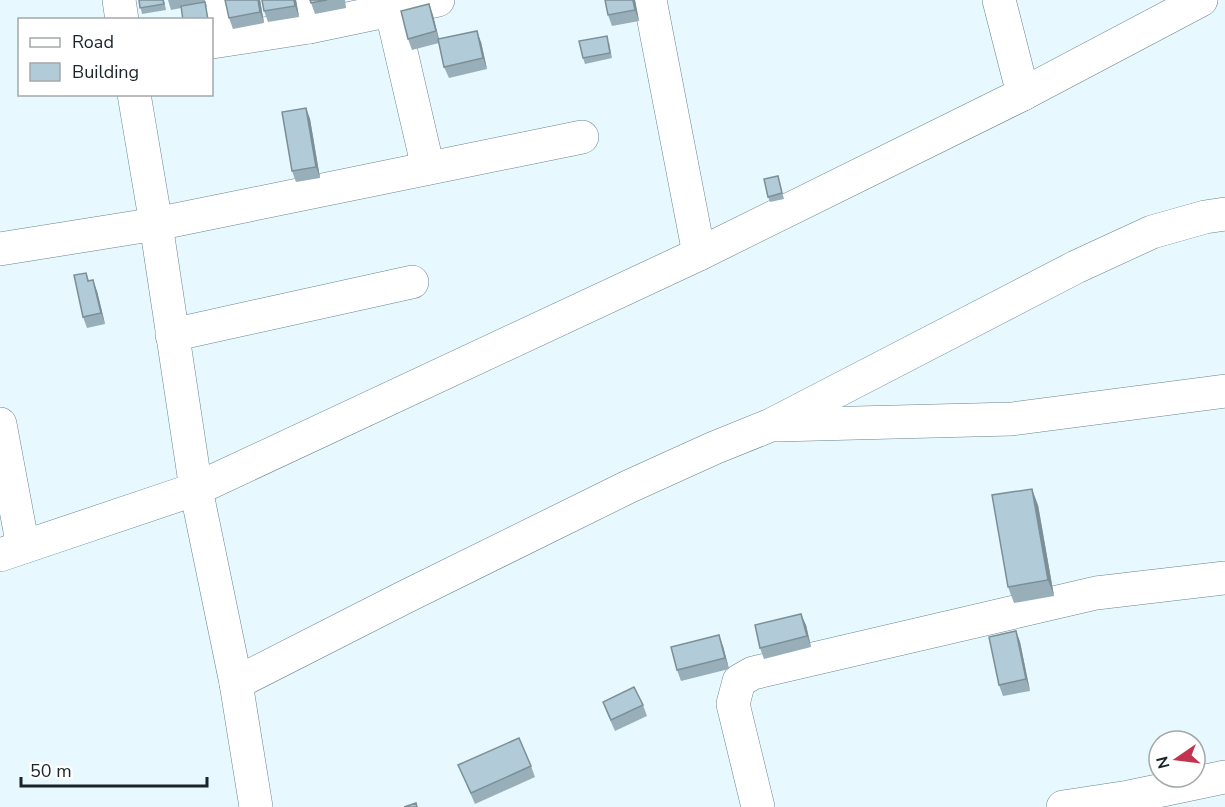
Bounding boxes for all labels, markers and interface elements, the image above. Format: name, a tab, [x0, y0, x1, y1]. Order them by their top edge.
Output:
legend	[18, 18, 213, 96]
text: Road	[72, 30, 114, 54]
text: Building	[72, 60, 139, 84]
north arrow	[1147, 729, 1207, 789]
scale bar	[21, 750, 207, 788]
text: N	[1151, 754, 1176, 771]
text: 50 m	[30, 759, 72, 783]

